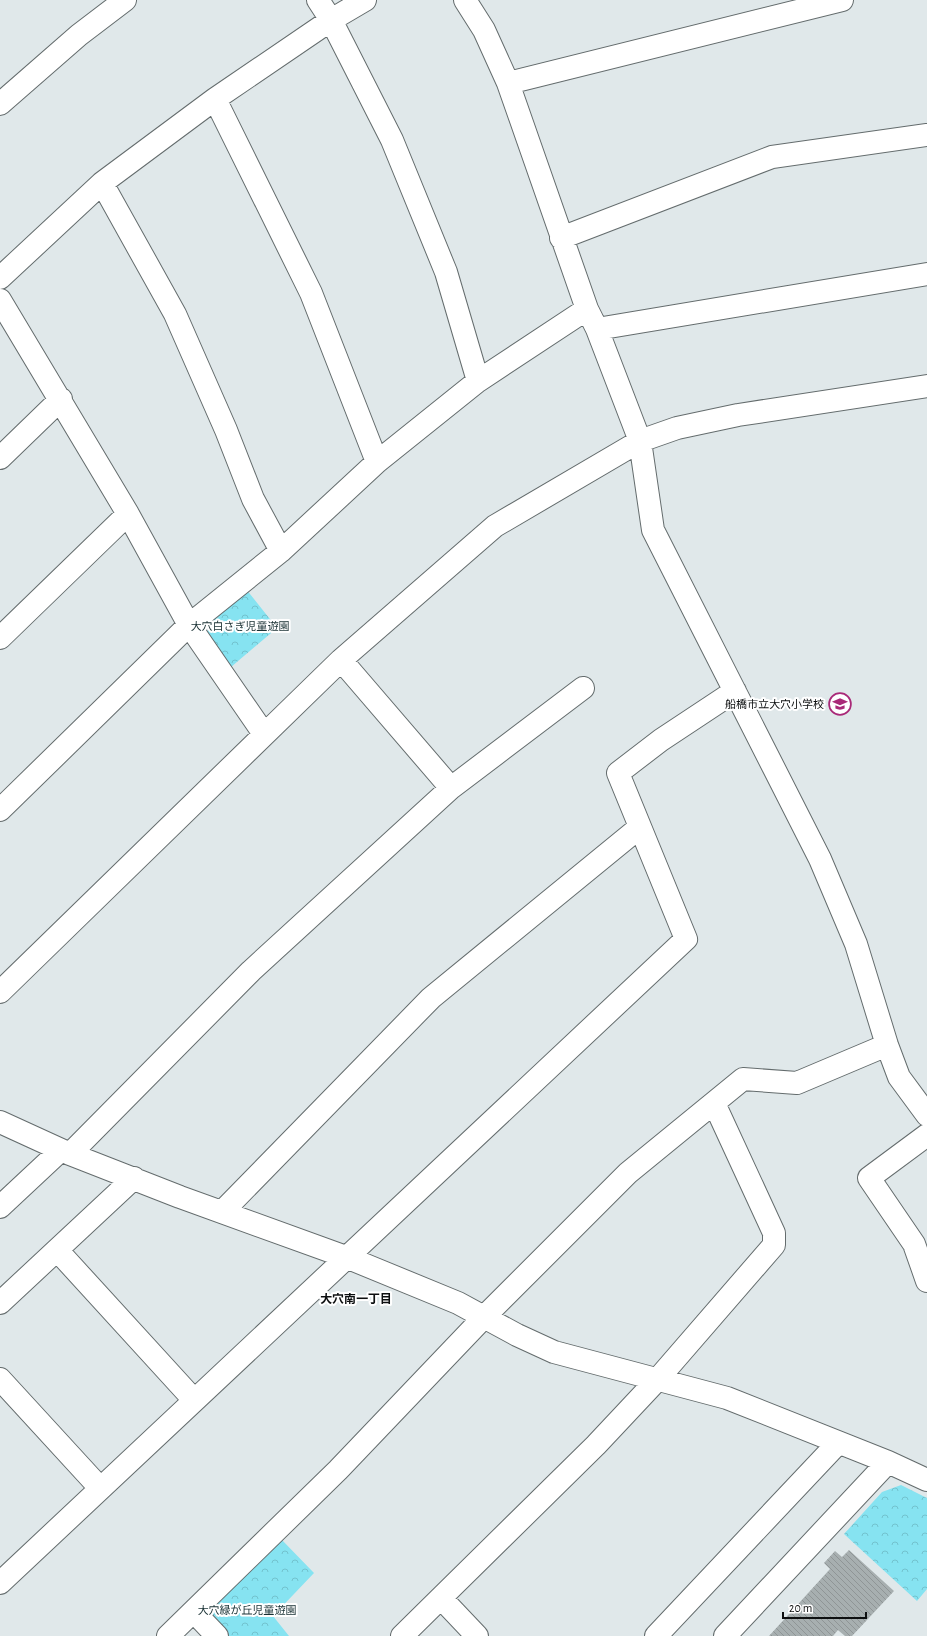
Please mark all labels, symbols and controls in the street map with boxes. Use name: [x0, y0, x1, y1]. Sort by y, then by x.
park label: 大穴白さぎ児童遊園: [191, 620, 290, 632]
school or university icon: 船橋市立大穴小学校: [827, 691, 853, 717]
place label: 船橋市立大穴小学校: [725, 698, 824, 710]
district label: 大穴南一丁目: [320, 1293, 392, 1305]
scale bar: [783, 1594, 866, 1620]
text: 20 m: [789, 1602, 812, 1614]
park label: 大穴緑が丘児童遊園: [198, 1604, 297, 1616]

